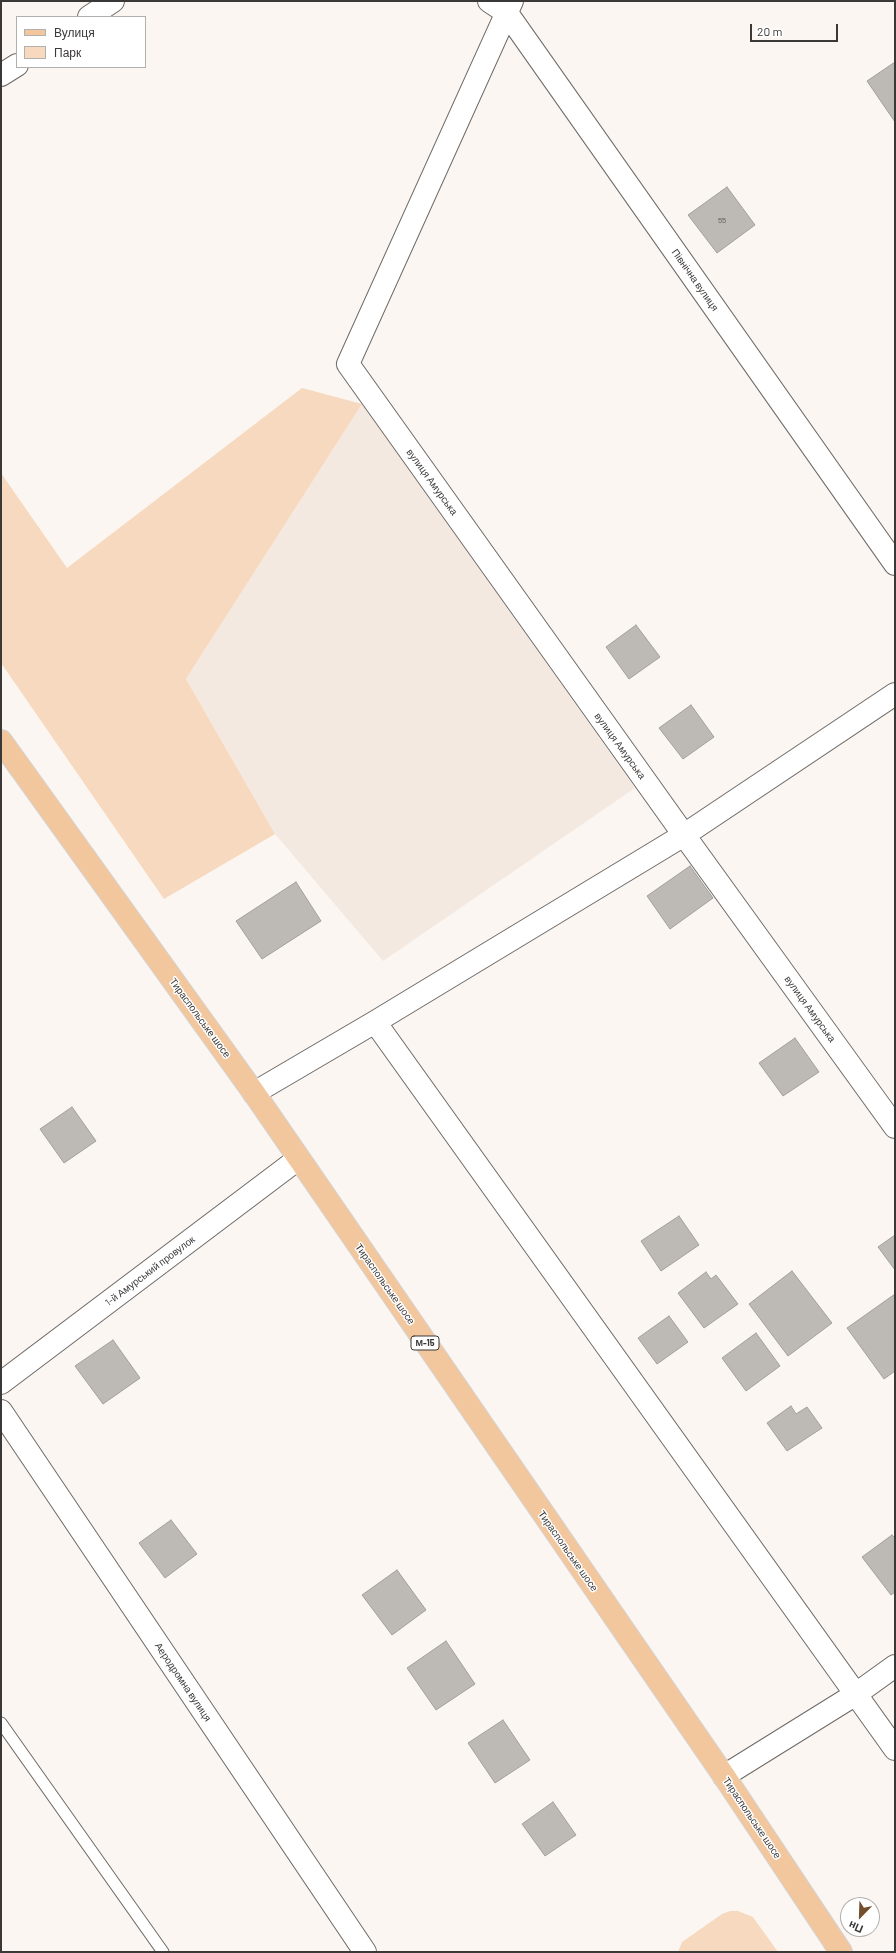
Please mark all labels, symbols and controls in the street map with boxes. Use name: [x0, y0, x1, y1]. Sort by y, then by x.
legend: [16, 16, 146, 68]
scale bar: [752, 16, 840, 42]
text: 20 m: [757, 24, 783, 38]
text: Вулиця: [54, 25, 95, 39]
text: Парк: [54, 45, 81, 59]
house number: 55: [718, 215, 726, 225]
street label: Північна вулиця: [669, 247, 721, 313]
street label: вулиця Амурська: [404, 447, 460, 517]
street label: вулиця Амурська: [592, 711, 648, 781]
street label: вулиця Амурська: [782, 974, 838, 1044]
street label: Тираспольське шосе: [167, 976, 233, 1060]
street label: 1-й Амурський провулок: [103, 1233, 197, 1309]
street label: Тираспольське шосе: [353, 1241, 417, 1327]
road number: М-15: [411, 1336, 439, 1350]
street label: Тираспольське шосе: [536, 1508, 600, 1594]
street label: Аеродромна вулиця: [152, 1640, 214, 1724]
street label: Тираспольське шосе: [720, 1775, 784, 1861]
north arrow: [840, 1897, 880, 1937]
text: Пн: [846, 1919, 865, 1936]

